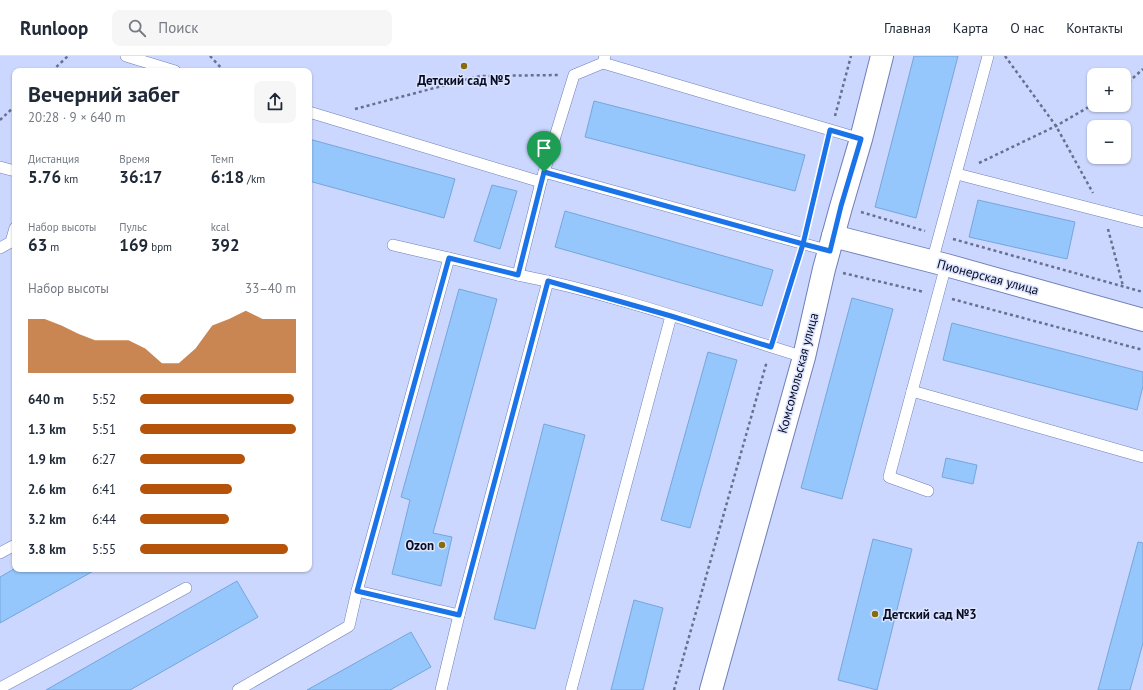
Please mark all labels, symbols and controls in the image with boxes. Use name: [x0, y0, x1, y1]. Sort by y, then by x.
search box: [112, 10, 392, 46]
text: Runloop: [20, 16, 88, 40]
icon: search: [126, 17, 148, 39]
text: Поиск: [158, 18, 198, 37]
text: Главная: [884, 19, 931, 37]
text: Карта: [953, 19, 988, 37]
text: О нас: [1010, 19, 1044, 37]
text: Контакты: [1066, 19, 1123, 37]
marker: Детский сад №5: [459, 61, 469, 71]
map controls: [1087, 68, 1131, 164]
button: +: [1087, 68, 1131, 112]
place label: Детский сад №5: [417, 72, 511, 89]
text: Вечерний забег: [28, 80, 179, 108]
button: share: [254, 81, 296, 123]
text: 20:28 · 9 × 640 m: [28, 109, 125, 126]
button: −: [1087, 120, 1131, 164]
pin: [527, 131, 561, 172]
icon: arrive: [533, 137, 555, 159]
text: Дистанция: [28, 152, 79, 166]
text: Время: [119, 152, 150, 166]
text: Темп: [211, 152, 234, 166]
text: 5.76: [28, 166, 61, 188]
text: 36:17: [119, 166, 162, 188]
text: 6:18: [211, 166, 244, 188]
text: km: [61, 172, 78, 186]
text: /km: [244, 172, 265, 186]
text: Набор высоты: [28, 220, 96, 234]
text: Пульс: [119, 220, 147, 234]
text: kcal: [211, 220, 229, 234]
text: 63: [28, 234, 47, 256]
text: 169: [119, 234, 148, 256]
text: 392: [211, 234, 240, 256]
text: m: [47, 240, 59, 254]
text: bpm: [148, 240, 172, 254]
street label: Пионерская улица: [935, 255, 1041, 299]
text: Набор высоты: [28, 280, 109, 297]
text: 33–40 m: [245, 280, 296, 297]
street label: Комсомольская улица: [774, 311, 822, 435]
text: 640 m: [28, 391, 64, 408]
text: 5:52: [92, 391, 116, 408]
text: 1.3 km: [28, 421, 66, 438]
text: 5:51: [92, 421, 116, 438]
text: 1.9 km: [28, 451, 66, 468]
text: 6:27: [92, 451, 116, 468]
text: 2.6 km: [28, 481, 66, 498]
text: 6:41: [92, 481, 116, 498]
text: 3.2 km: [28, 511, 66, 528]
text: 6:44: [92, 511, 116, 528]
place label: Ozon: [406, 537, 434, 554]
marker: Ozon: [437, 540, 447, 550]
text: 3.8 km: [28, 541, 66, 558]
text: 5:55: [92, 541, 116, 558]
place label: Детский сад №3: [883, 606, 977, 623]
marker: Детский сад №3: [870, 609, 880, 619]

